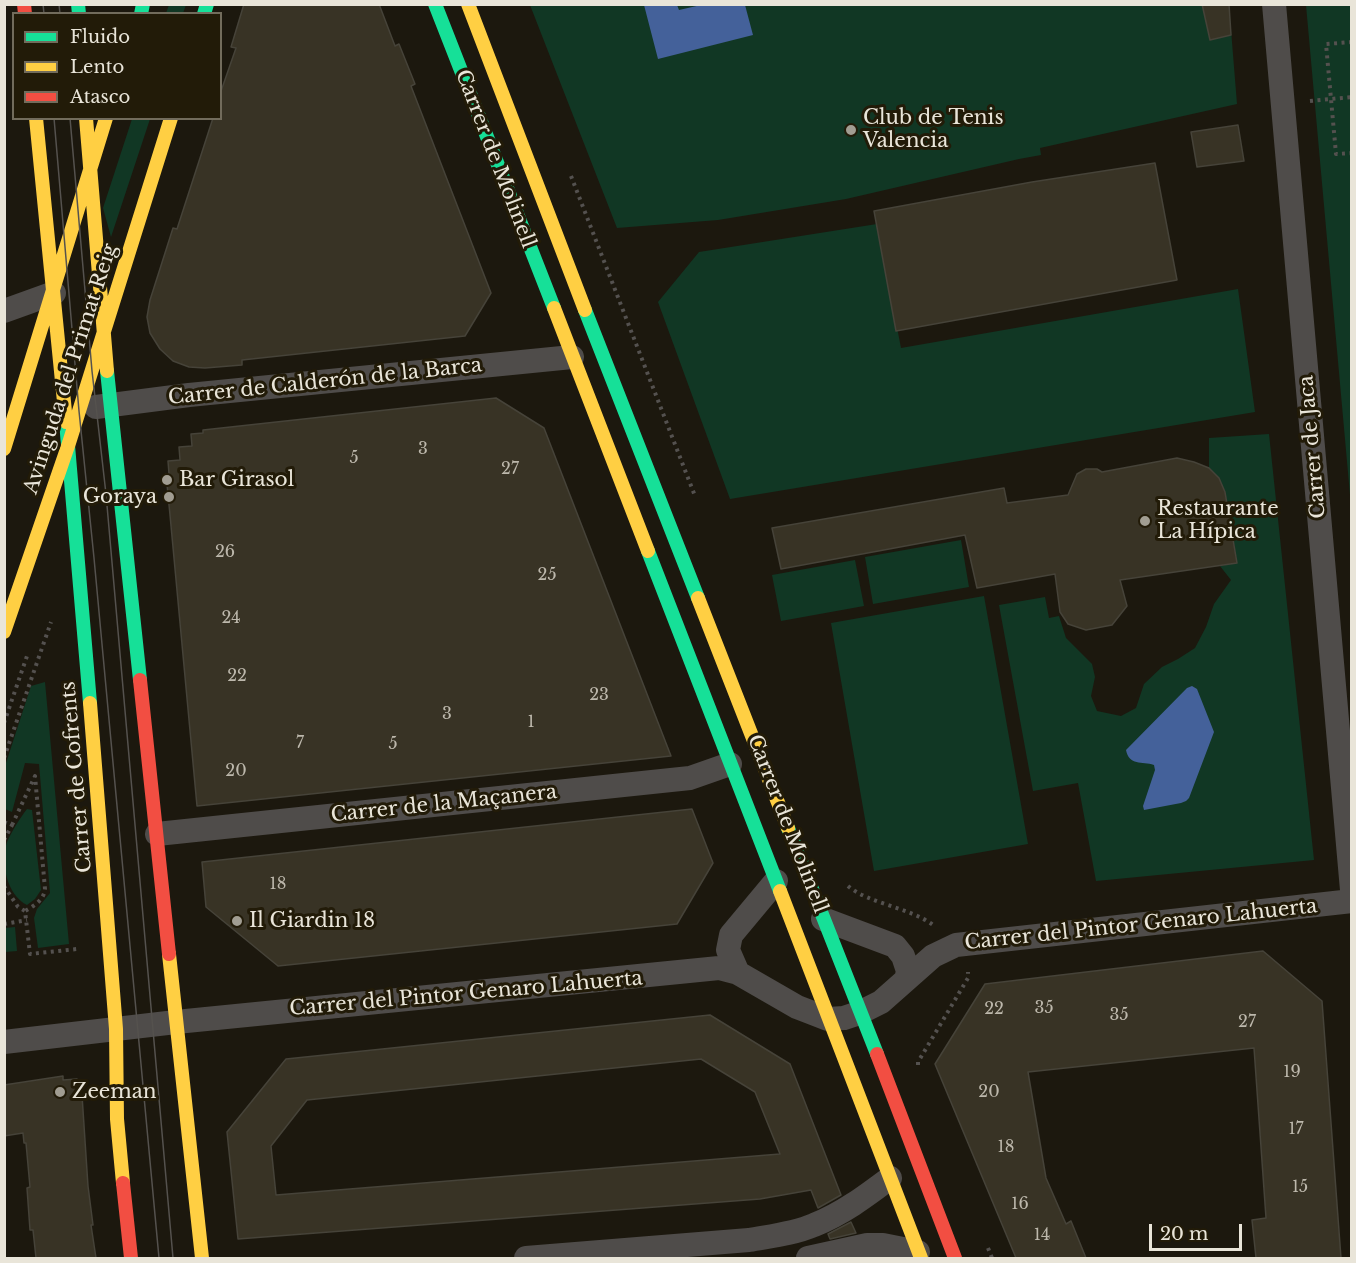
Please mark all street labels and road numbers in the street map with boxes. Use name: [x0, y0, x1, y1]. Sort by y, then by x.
street label: Carrer de Molinell: [450, 66, 540, 252]
street label: Avinguda del Primat Reig: [19, 241, 123, 497]
street label: Carrer de Calderón de la Barca: [167, 354, 483, 410]
street label: Carrer de Jaca: [1295, 374, 1331, 520]
street label: Carrer de Cofrents: [57, 680, 97, 874]
street label: Carrer de Molinell: [742, 731, 832, 917]
street label: Carrer de la Maçanera: [330, 780, 558, 828]
street label: Carrer del Pintor Genaro Lahuerta: [963, 895, 1319, 955]
street label: Carrer del Pintor Genaro Lahuerta: [288, 967, 644, 1021]

